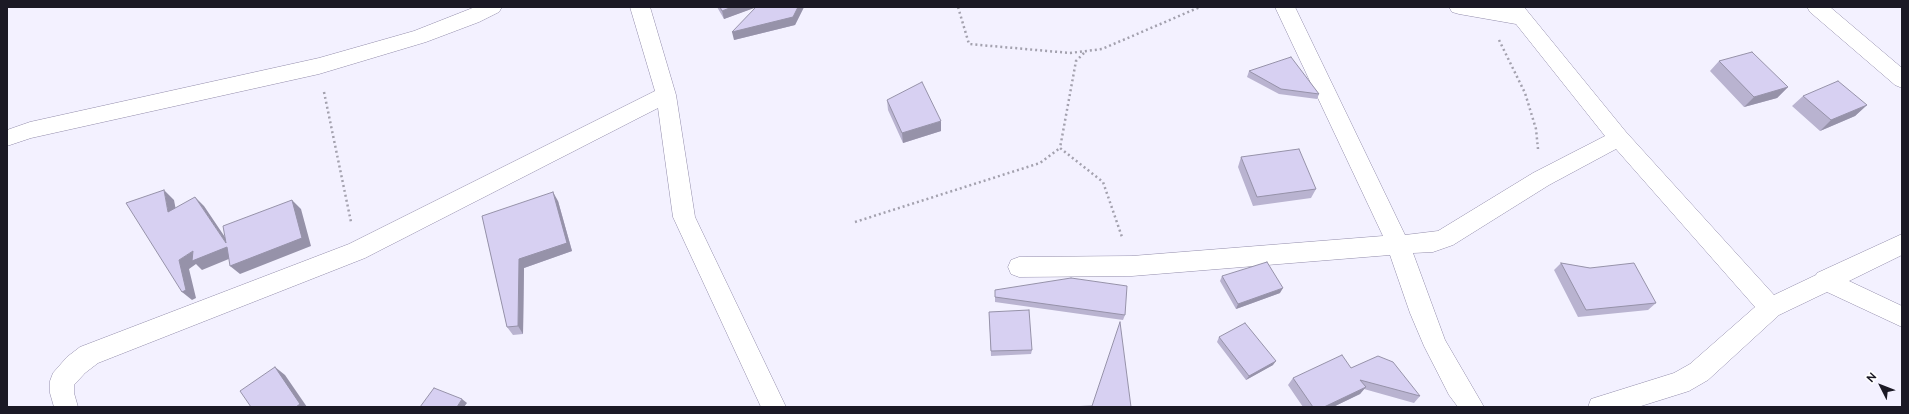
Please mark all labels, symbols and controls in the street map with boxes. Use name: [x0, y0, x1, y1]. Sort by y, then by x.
north arrow: [1861, 366, 1901, 406]
text: N: [1864, 370, 1879, 385]

